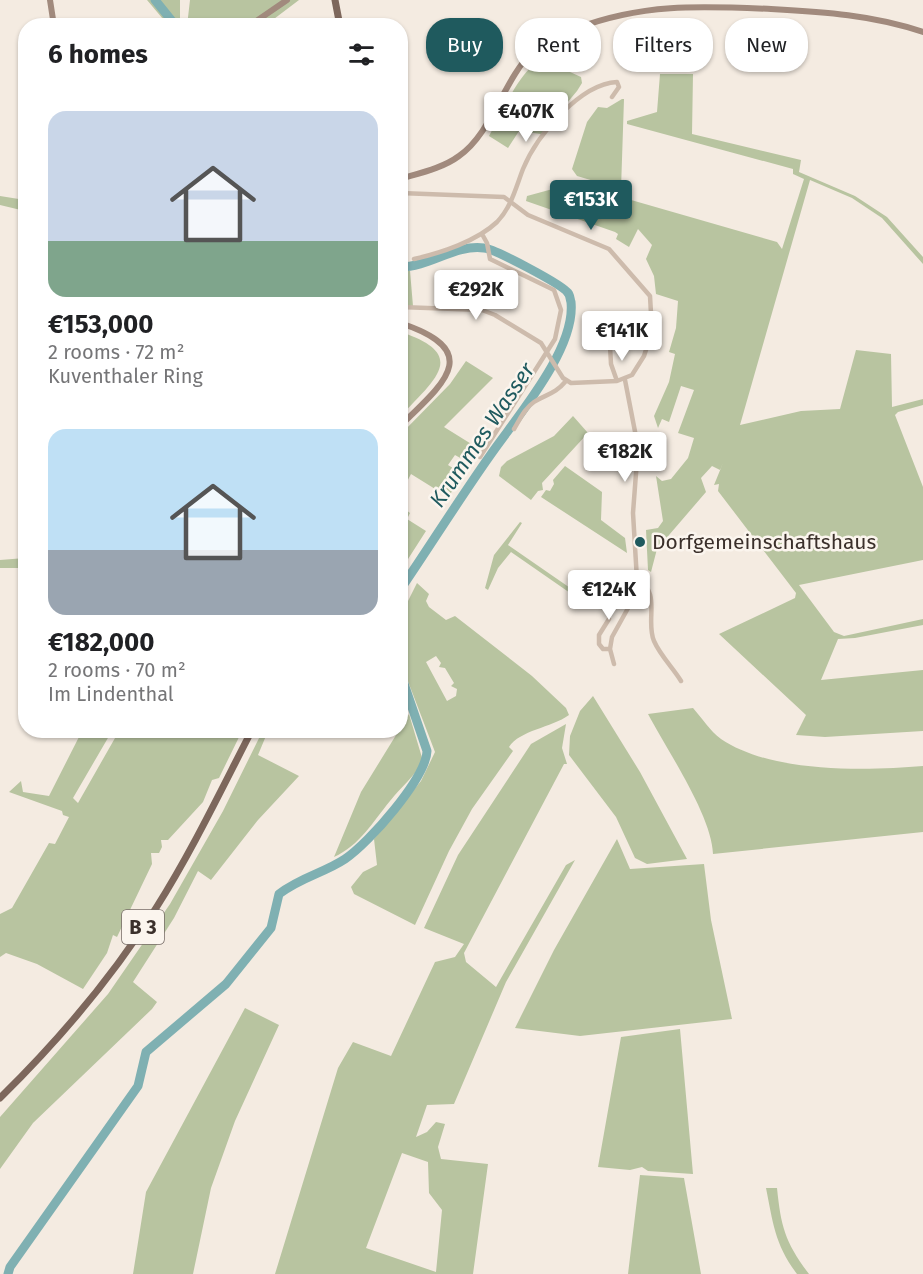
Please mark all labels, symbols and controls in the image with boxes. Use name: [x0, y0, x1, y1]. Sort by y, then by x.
chip: Buy: [426, 18, 503, 72]
chip: Rent: [515, 18, 601, 72]
chip: Filters: [613, 18, 713, 72]
chip: New: [725, 18, 808, 72]
icon: filters: [345, 38, 378, 71]
text: 6 homes: [48, 39, 148, 70]
pin: €407K: [484, 92, 568, 143]
text: €407K: [498, 99, 554, 123]
icon: home: [159, 150, 267, 258]
pin: €153K: [549, 180, 633, 231]
text: €153K: [564, 187, 618, 211]
pin: €292K: [434, 270, 518, 321]
text: €292K: [448, 277, 504, 301]
text: €153,000: [48, 309, 153, 340]
pin: €141K: [580, 311, 664, 362]
text: €141K: [596, 318, 648, 342]
text: 2 rooms · 72 m²: [48, 340, 184, 364]
water label: Krummes Wasser: [424, 357, 541, 512]
text: Kuventhaler Ring: [48, 364, 203, 388]
pin: €182K: [583, 432, 667, 483]
text: €182K: [598, 439, 652, 463]
icon: home: [159, 468, 267, 576]
place label: Dorfgemeinschaftshaus: [652, 529, 877, 555]
marker: Dorfgemeinschaftshaus: [633, 535, 647, 549]
pin: €124K: [567, 570, 651, 621]
text: €124K: [582, 577, 636, 601]
text: €182,000: [48, 627, 154, 658]
text: 2 rooms · 70 m²: [48, 658, 186, 682]
text: Im Lindenthal: [48, 682, 174, 706]
road number: B 3: [122, 910, 164, 944]

